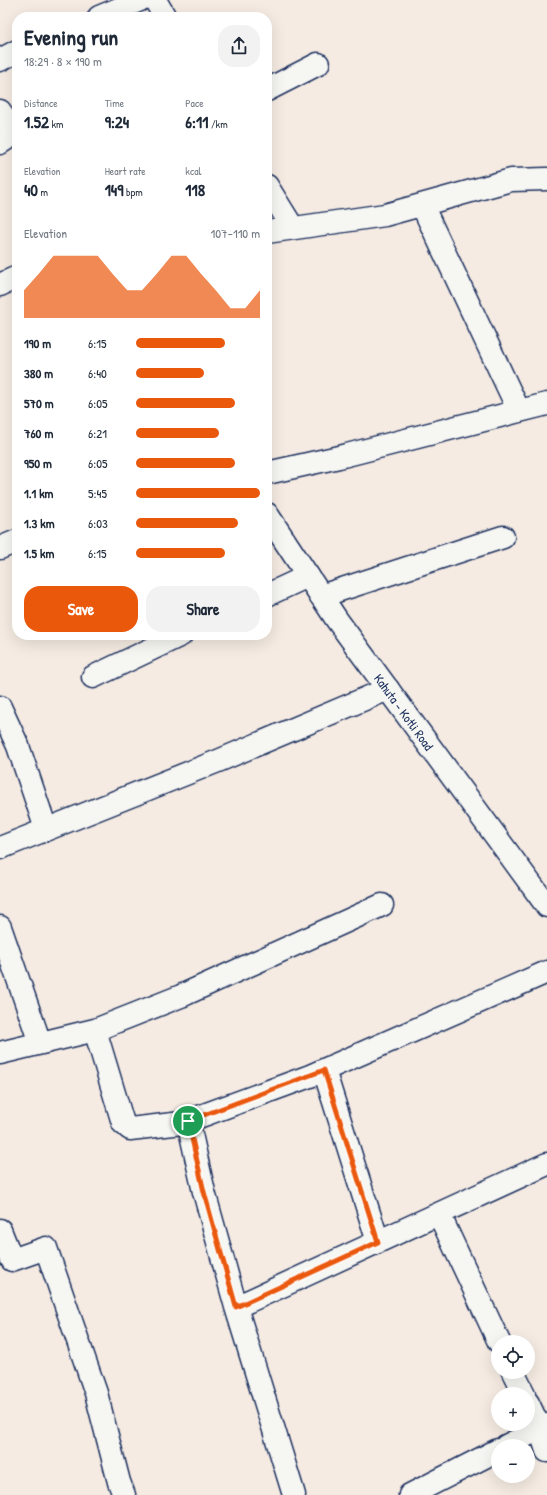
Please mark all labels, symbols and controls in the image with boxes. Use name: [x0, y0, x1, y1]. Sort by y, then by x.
text: Evening run: [24, 22, 118, 52]
button: share: [218, 25, 260, 67]
text: 18:29 · 8 × 190 m: [24, 52, 102, 70]
text: Distance: [24, 96, 58, 110]
text: Time: [105, 96, 124, 110]
text: Pace: [185, 96, 204, 110]
text: 1.52: [24, 110, 49, 133]
text: 9:24: [105, 110, 129, 133]
text: 6:11: [185, 110, 208, 133]
text: km: [49, 117, 64, 131]
text: /km: [208, 117, 228, 131]
text: Elevation: [24, 164, 61, 178]
text: Heart rate: [105, 164, 146, 178]
text: kcal: [185, 164, 201, 178]
text: 40: [24, 178, 38, 201]
text: 149: [105, 178, 123, 201]
text: 118: [185, 178, 205, 201]
text: m: [38, 185, 48, 199]
text: bpm: [123, 185, 143, 199]
text: Elevation: [24, 224, 67, 242]
text: 107–110 m: [210, 224, 260, 242]
text: 190 m: [24, 334, 51, 352]
text: 6:15: [88, 334, 106, 352]
text: 380 m: [24, 364, 53, 382]
text: 6:40: [88, 364, 107, 382]
text: 570 m: [24, 394, 54, 412]
text: 6:05: [88, 394, 108, 412]
text: 760 m: [24, 424, 53, 442]
text: 6:21: [88, 424, 107, 442]
text: 950 m: [24, 454, 52, 472]
text: 6:05: [88, 454, 108, 472]
text: 1.1 km: [24, 484, 53, 502]
text: 5:45: [88, 484, 107, 502]
text: 1.3 km: [24, 514, 55, 532]
text: 6:03: [88, 514, 108, 532]
text: 1.5 km: [24, 544, 54, 562]
text: 6:15: [88, 544, 106, 562]
button: Save: [24, 586, 138, 632]
button: Share: [146, 586, 260, 632]
street label: Kahuta - Kotli Road: [370, 670, 438, 754]
pin: [171, 1104, 205, 1138]
icon: arrive: [177, 1110, 199, 1132]
map controls: [491, 1335, 535, 1483]
button: locate: [491, 1335, 535, 1379]
button: +: [491, 1387, 535, 1431]
button: −: [491, 1439, 535, 1483]

